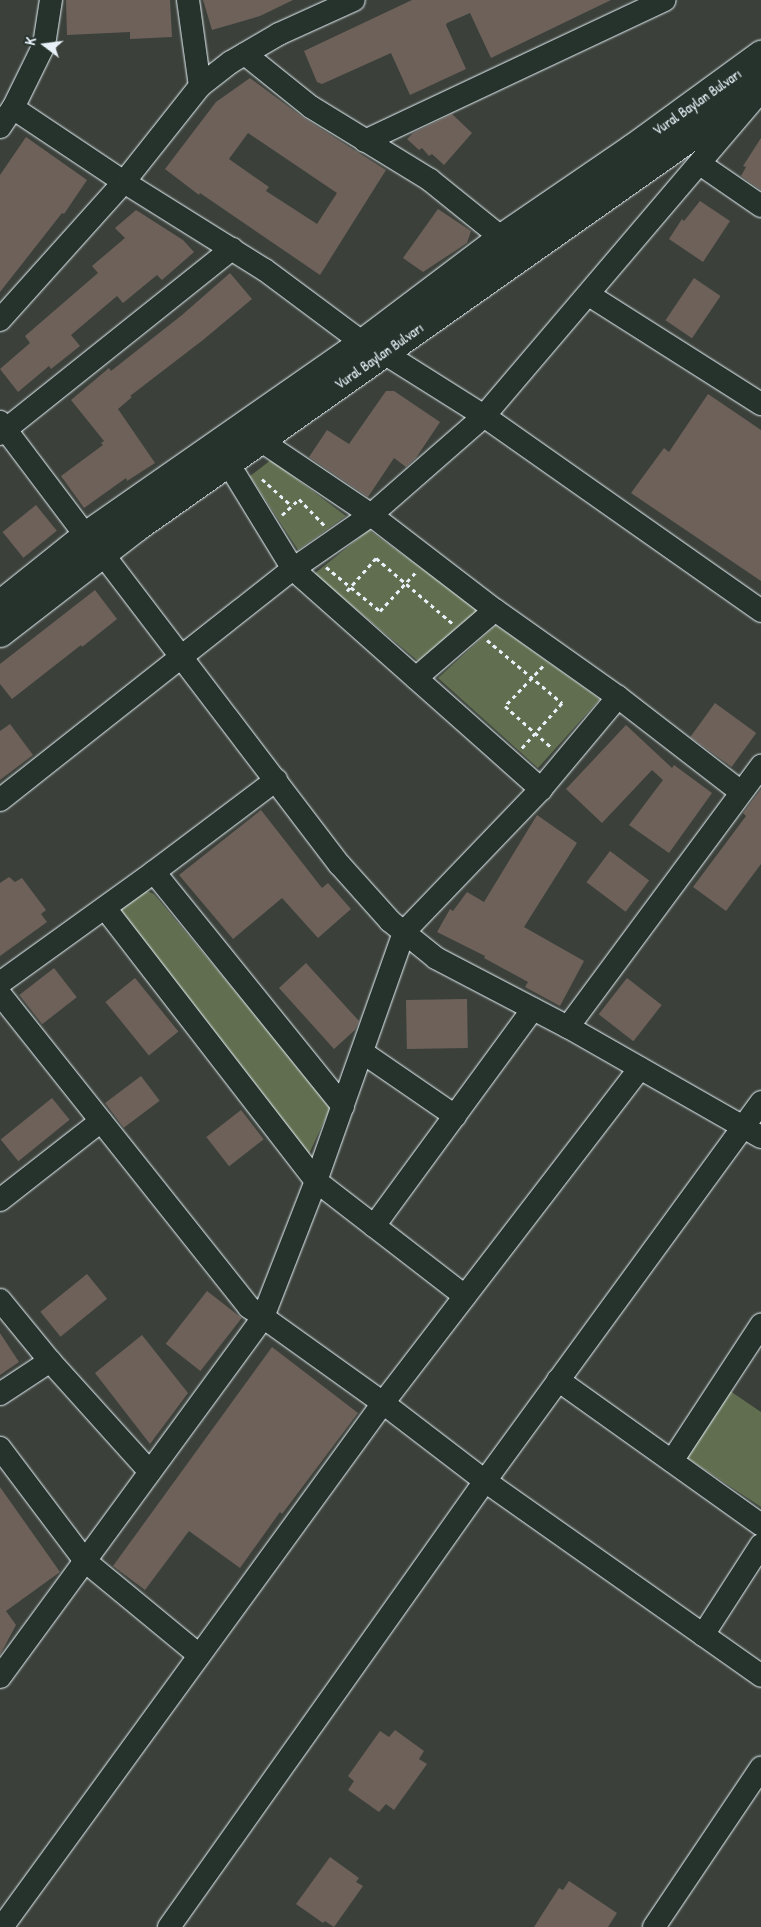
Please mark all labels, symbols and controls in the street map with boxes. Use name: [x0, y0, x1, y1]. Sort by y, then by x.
north arrow: [20, 20, 70, 70]
text: K: [20, 35, 40, 47]
street label: Vural Baylan Bulvarı: [649, 65, 745, 139]
street label: Vural Baylan Bulvarı: [331, 319, 427, 393]

